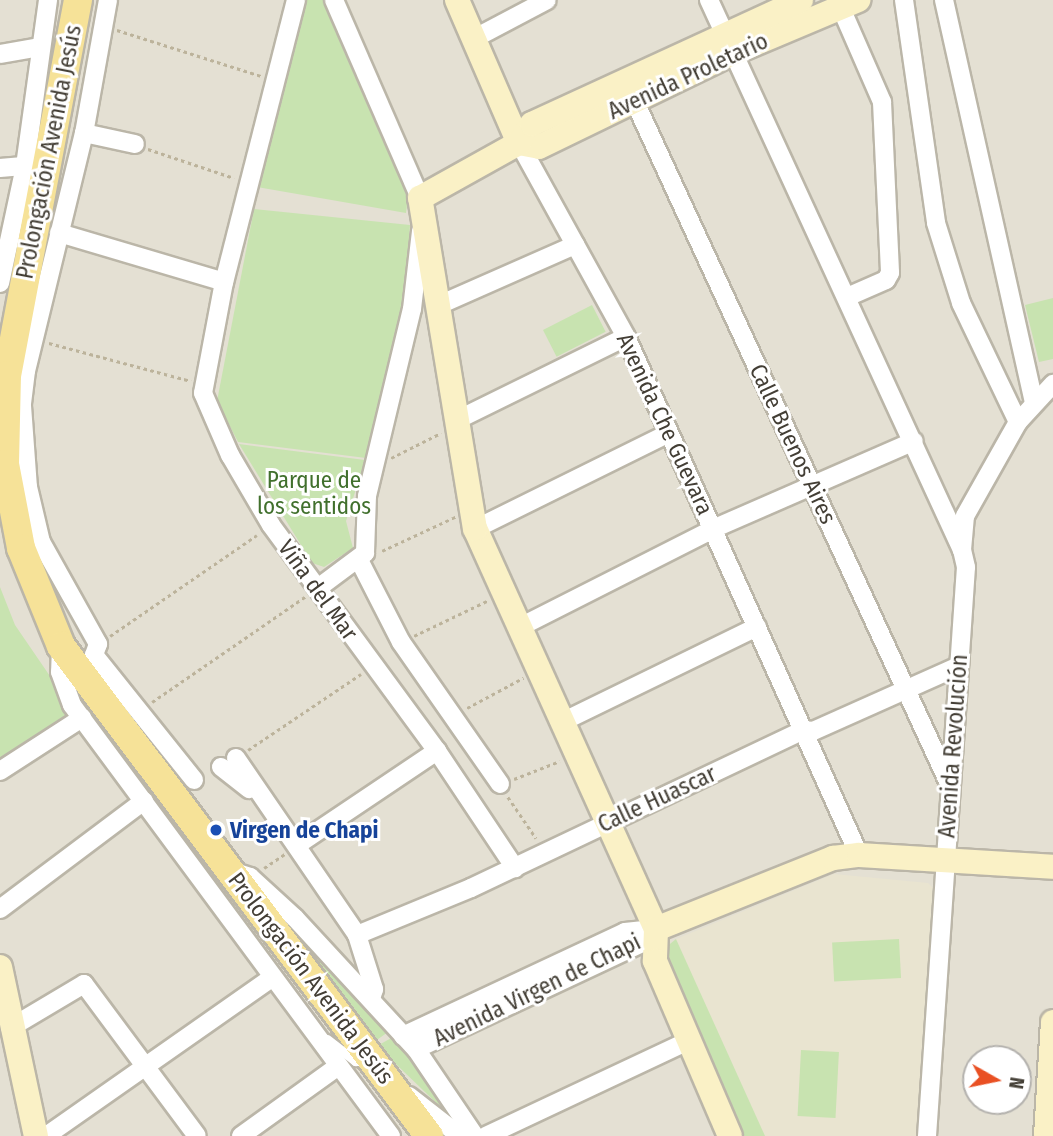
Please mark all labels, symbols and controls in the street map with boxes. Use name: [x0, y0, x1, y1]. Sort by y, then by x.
street label: Prolongación Avenida Jesús: [11, 23, 87, 281]
street label: Avenida Proletario: [604, 27, 772, 125]
street label: Avenida Che Guevara: [611, 329, 719, 519]
street label: Calle Buenos Aires: [744, 360, 842, 528]
park label: Parque de los sentidos: [257, 466, 371, 520]
street label: Viña del Mar: [272, 535, 364, 645]
street label: Avenida Revolución: [933, 653, 973, 839]
street label: Calle Huascar: [594, 760, 720, 838]
place label: Virgen de Chapi: [230, 816, 378, 844]
marker: Virgen de Chapi: [208, 822, 224, 838]
street label: Prolongación Avenida Jesús: [222, 867, 400, 1089]
street label: Avenida Virgen de Chapi: [429, 928, 645, 1052]
north arrow: [962, 1045, 1032, 1115]
text: N: [1004, 1076, 1029, 1090]

